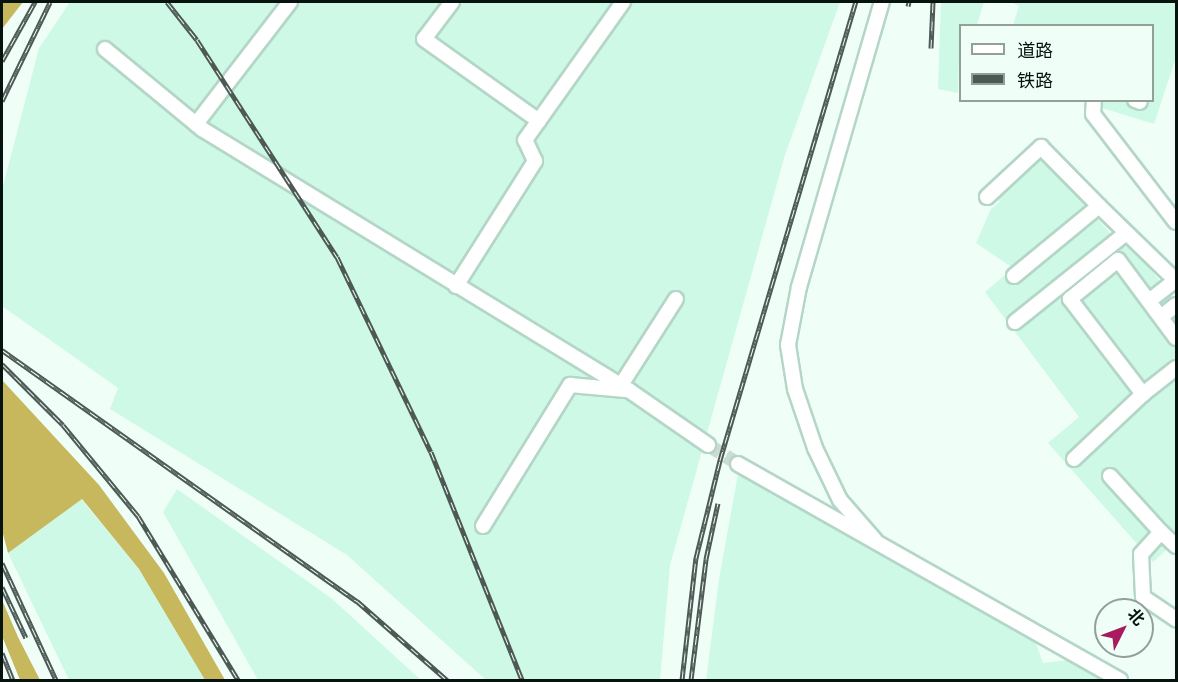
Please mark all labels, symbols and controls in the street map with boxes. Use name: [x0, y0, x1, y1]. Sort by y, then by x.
legend: [959, 24, 1154, 102]
text: 道路: [1017, 40, 1053, 62]
text: 铁路: [1017, 70, 1053, 92]
north arrow: [1094, 598, 1154, 658]
text: 北: [1124, 605, 1149, 629]

